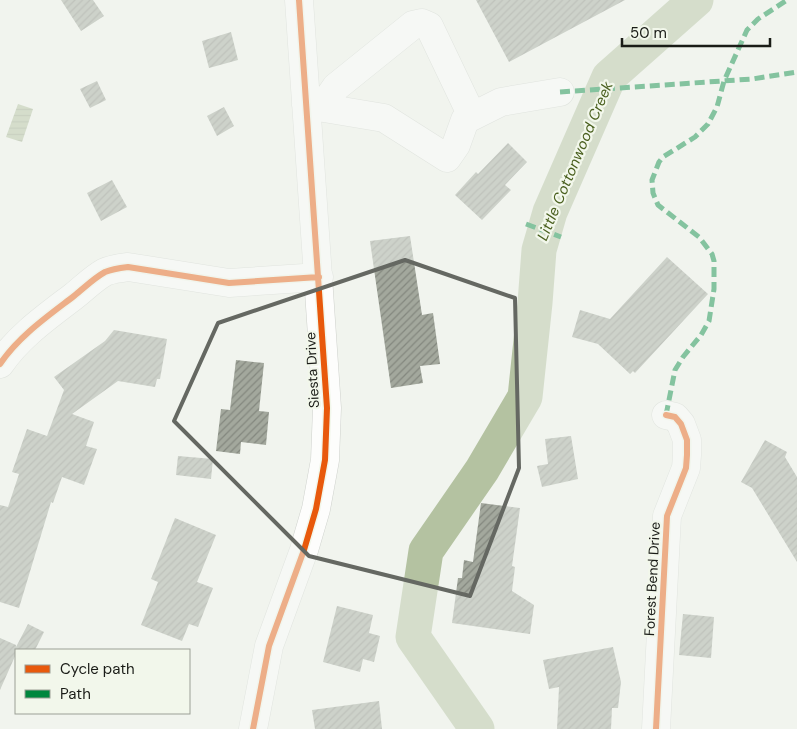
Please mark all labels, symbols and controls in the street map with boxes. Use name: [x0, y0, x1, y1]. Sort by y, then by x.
scale bar: [622, 15, 770, 47]
text: 50 m: [630, 23, 667, 43]
water label: Little Cottonwood Creek: [532, 78, 618, 244]
street label: Siesta Drive: [301, 331, 323, 408]
street label: Forest Bend Drive: [640, 521, 664, 637]
legend: [15, 649, 190, 714]
text: Cycle path: [60, 659, 135, 679]
text: Path: [60, 684, 91, 704]

